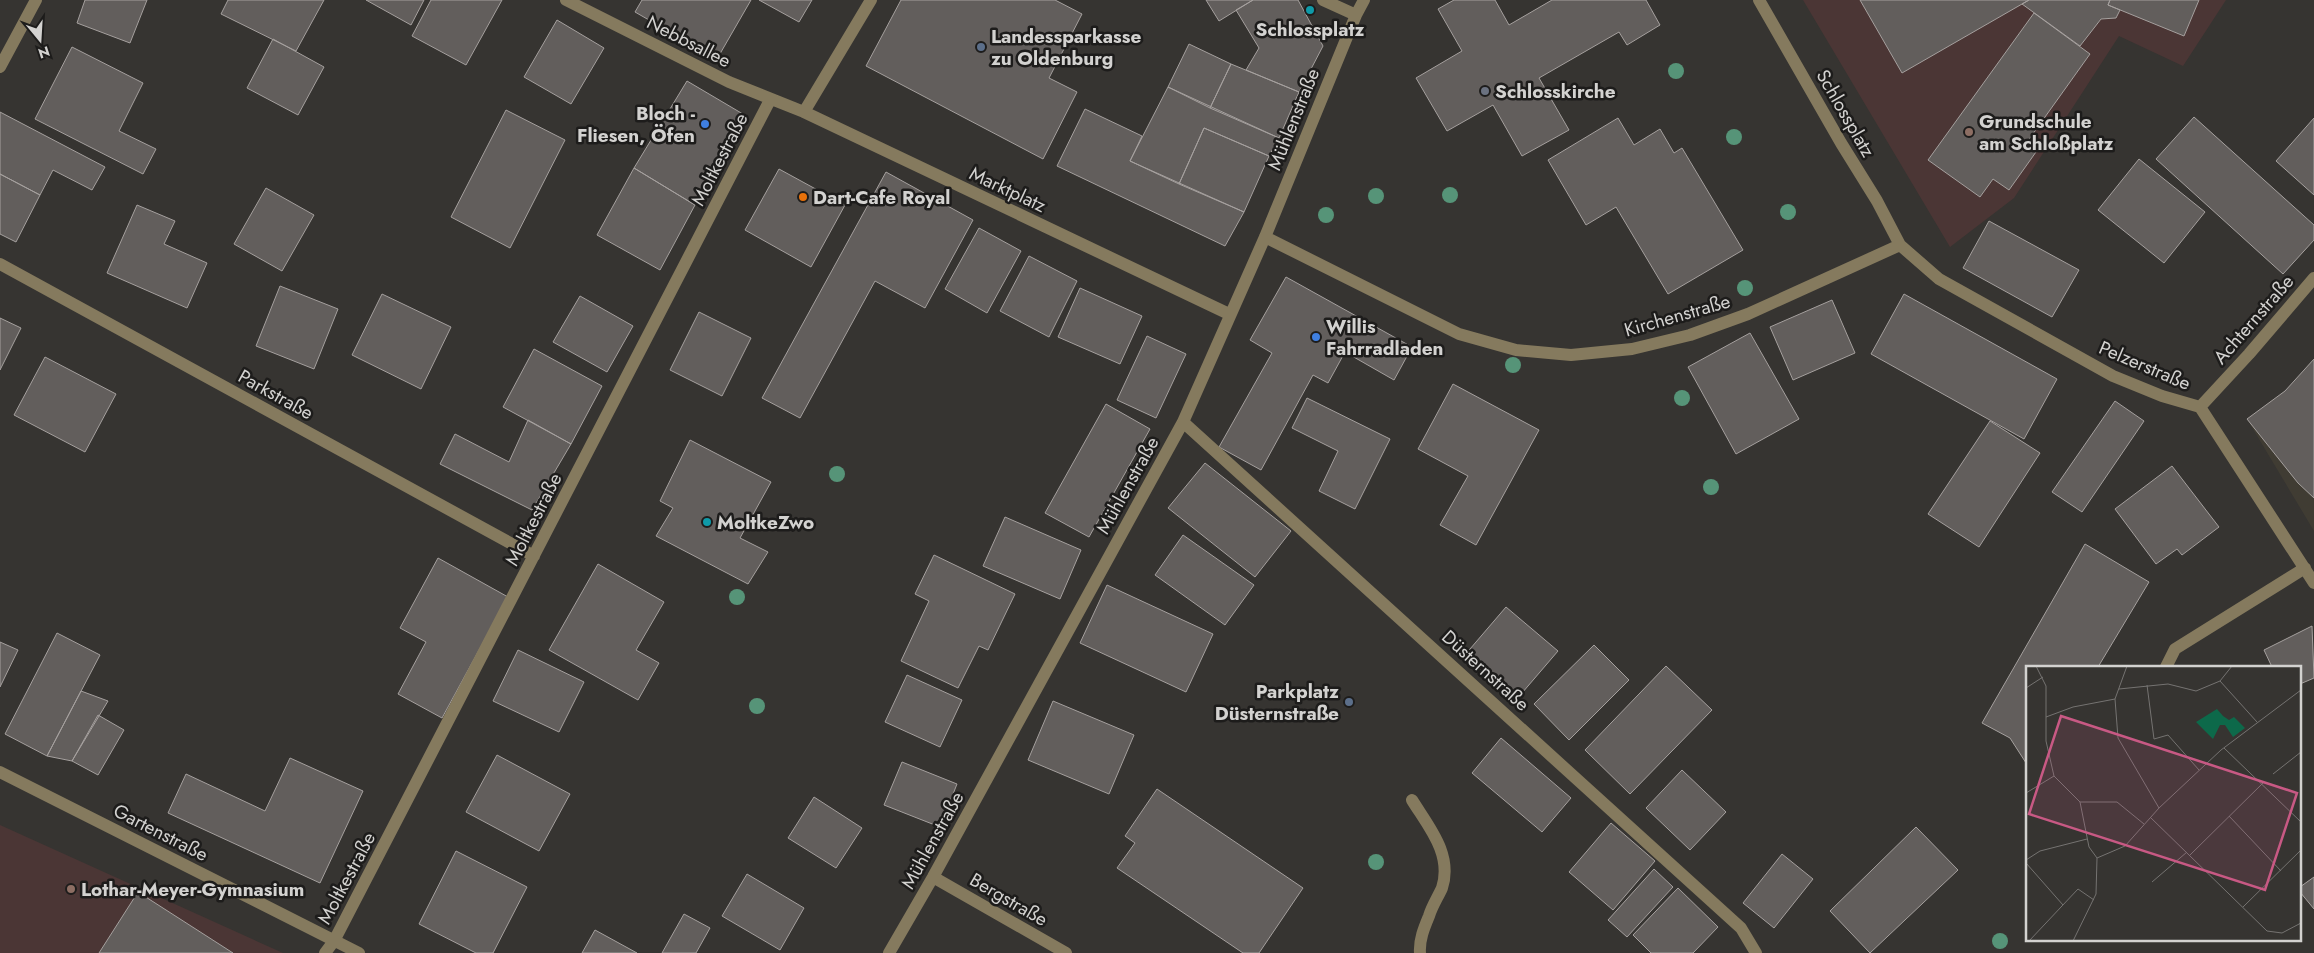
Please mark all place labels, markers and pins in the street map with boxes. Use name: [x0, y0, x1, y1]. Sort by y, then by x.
marker: Schlossplatz: [1304, 4, 1316, 16]
place label: Schlossplatz: [1256, 16, 1364, 43]
place label: Landessparkasse zu Oldenburg: [991, 23, 1141, 72]
marker: Landessparkasse zu Oldenburg: [975, 41, 987, 53]
place label: Schlosskirche: [1495, 78, 1616, 105]
marker: Schlosskirche: [1479, 85, 1491, 97]
place label: Bloch - Fliesen, Öfen: [577, 100, 696, 149]
place label: Grundschule am Schloßplatz: [1979, 108, 2114, 157]
marker: Bloch - Fliesen, Öfen: [699, 118, 711, 130]
marker: Grundschule am Schloßplatz: [1963, 126, 1975, 138]
place label: Dart-Cafe Royal: [813, 184, 950, 211]
marker: Dart-Cafe Royal: [797, 191, 809, 203]
place label: Willis Fahrradladen: [1326, 313, 1443, 362]
marker: Willis Fahrradladen: [1310, 331, 1322, 343]
place label: MoltkeZwo: [717, 509, 814, 536]
marker: MoltkeZwo: [701, 516, 713, 528]
place label: Parkplatz Düsternstraße: [1215, 678, 1339, 727]
marker: Parkplatz Düsternstraße: [1343, 696, 1355, 708]
place label: Lothar-Meyer-Gymnasium: [81, 876, 304, 903]
marker: Lothar-Meyer-Gymnasium: [65, 883, 77, 895]

